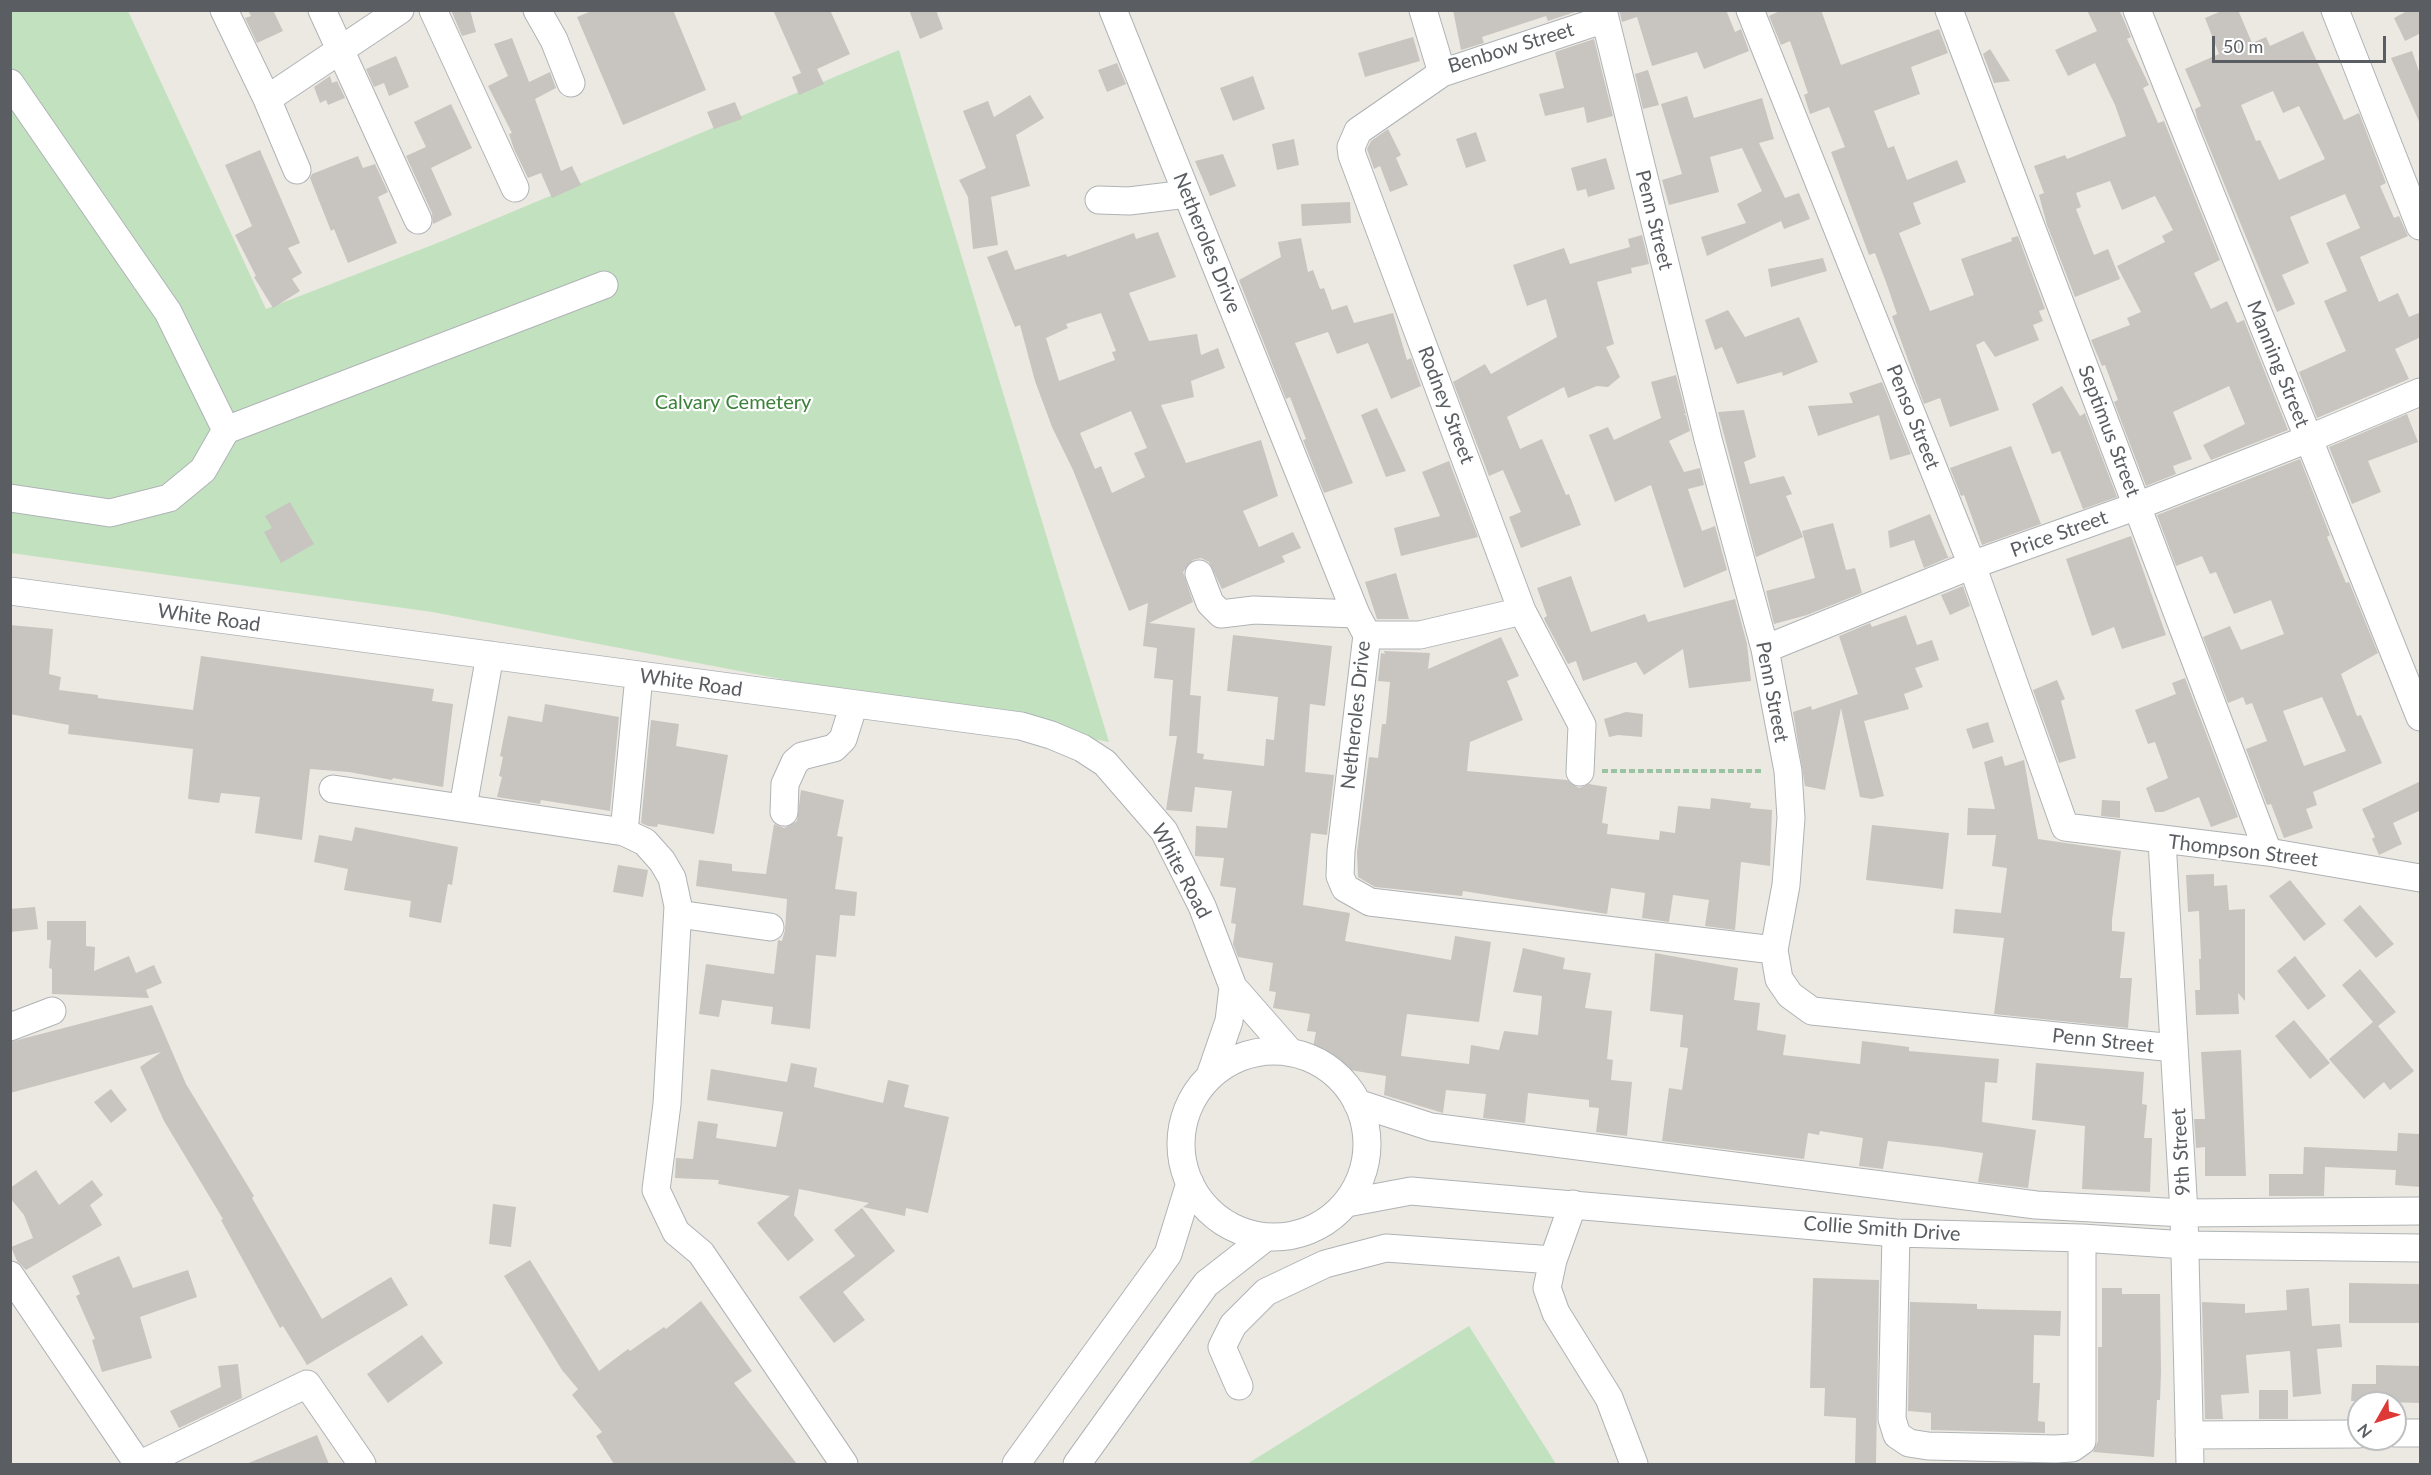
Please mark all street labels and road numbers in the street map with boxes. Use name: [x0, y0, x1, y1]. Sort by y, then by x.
street label: Benbow Street: [1445, 17, 1577, 79]
street label: Penn Street: [1630, 168, 1678, 272]
street label: Netheroles Drive: [1168, 169, 1246, 317]
street label: Manning Street: [2242, 297, 2314, 431]
street label: Rodney Street: [1413, 343, 1479, 467]
street label: Penso Street: [1881, 361, 1945, 473]
street label: Septimus Street: [2073, 362, 2145, 500]
street label: Price Street: [2007, 505, 2111, 563]
street label: White Road: [156, 599, 262, 637]
street label: Netheroles Drive: [1336, 640, 1376, 790]
street label: Penn Street: [1750, 640, 1794, 744]
street label: White Road: [638, 664, 744, 702]
street label: White Road: [1146, 820, 1216, 922]
street label: Thompson Street: [2167, 830, 2319, 872]
street label: Penn Street: [2051, 1024, 2155, 1058]
street label: 9th Street: [2167, 1108, 2195, 1196]
street label: Collie Smith Drive: [1803, 1212, 1961, 1246]

